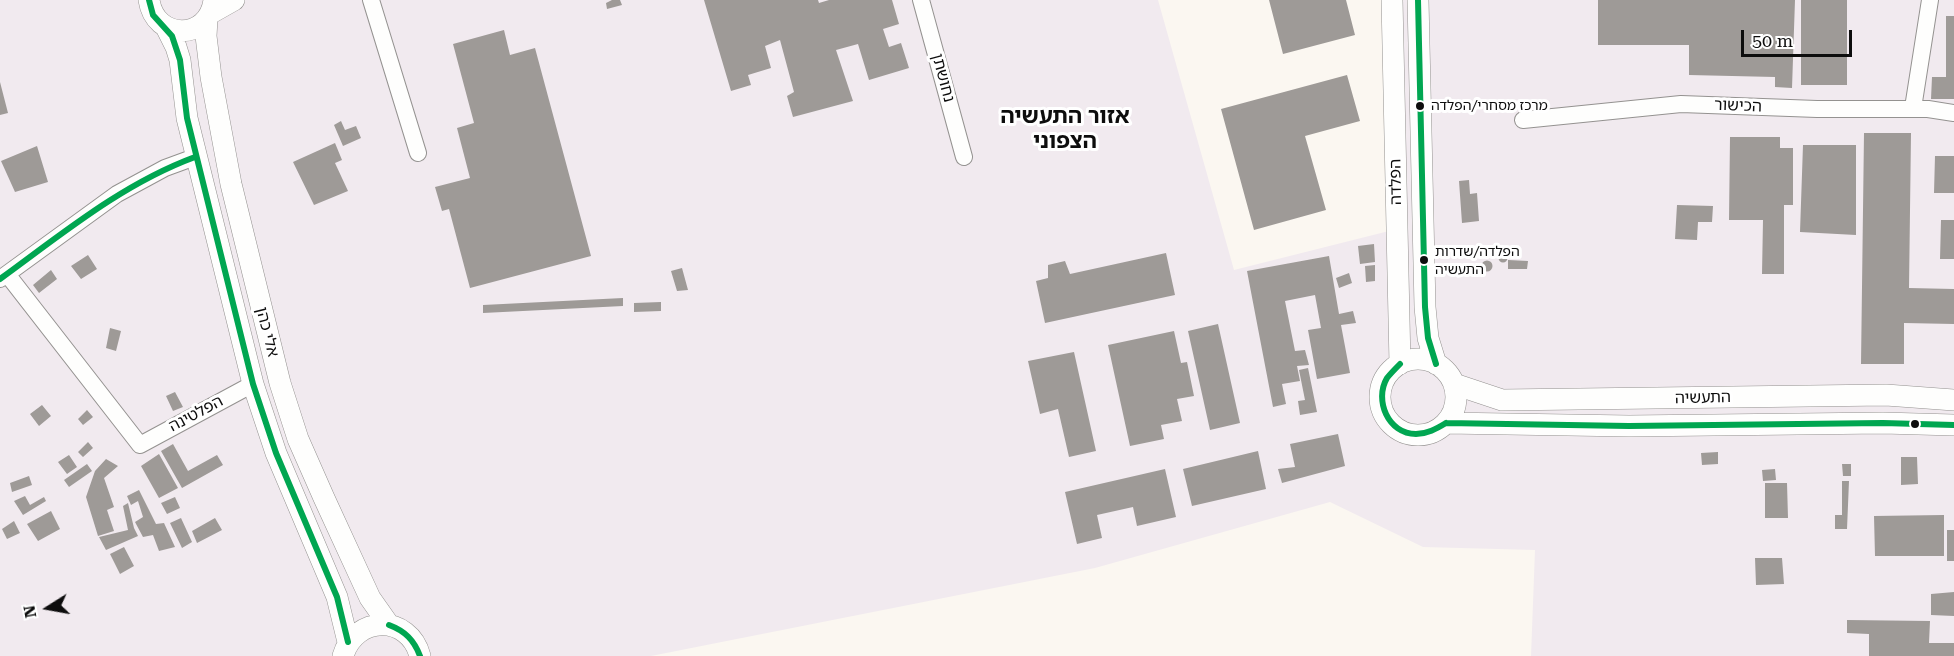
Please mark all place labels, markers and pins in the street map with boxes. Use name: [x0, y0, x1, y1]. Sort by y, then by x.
place label: מרכז מסחרי/הפלדה: [1431, 98, 1548, 114]
marker: מרכז מסחרי/הפלדה: [1414, 100, 1426, 112]
place label: הפלדה/שדרות התעשיה: [1435, 244, 1520, 276]
marker: הפלדה/שדרות התעשיה: [1418, 254, 1430, 266]
unlabelled marker: [1909, 418, 1921, 430]

